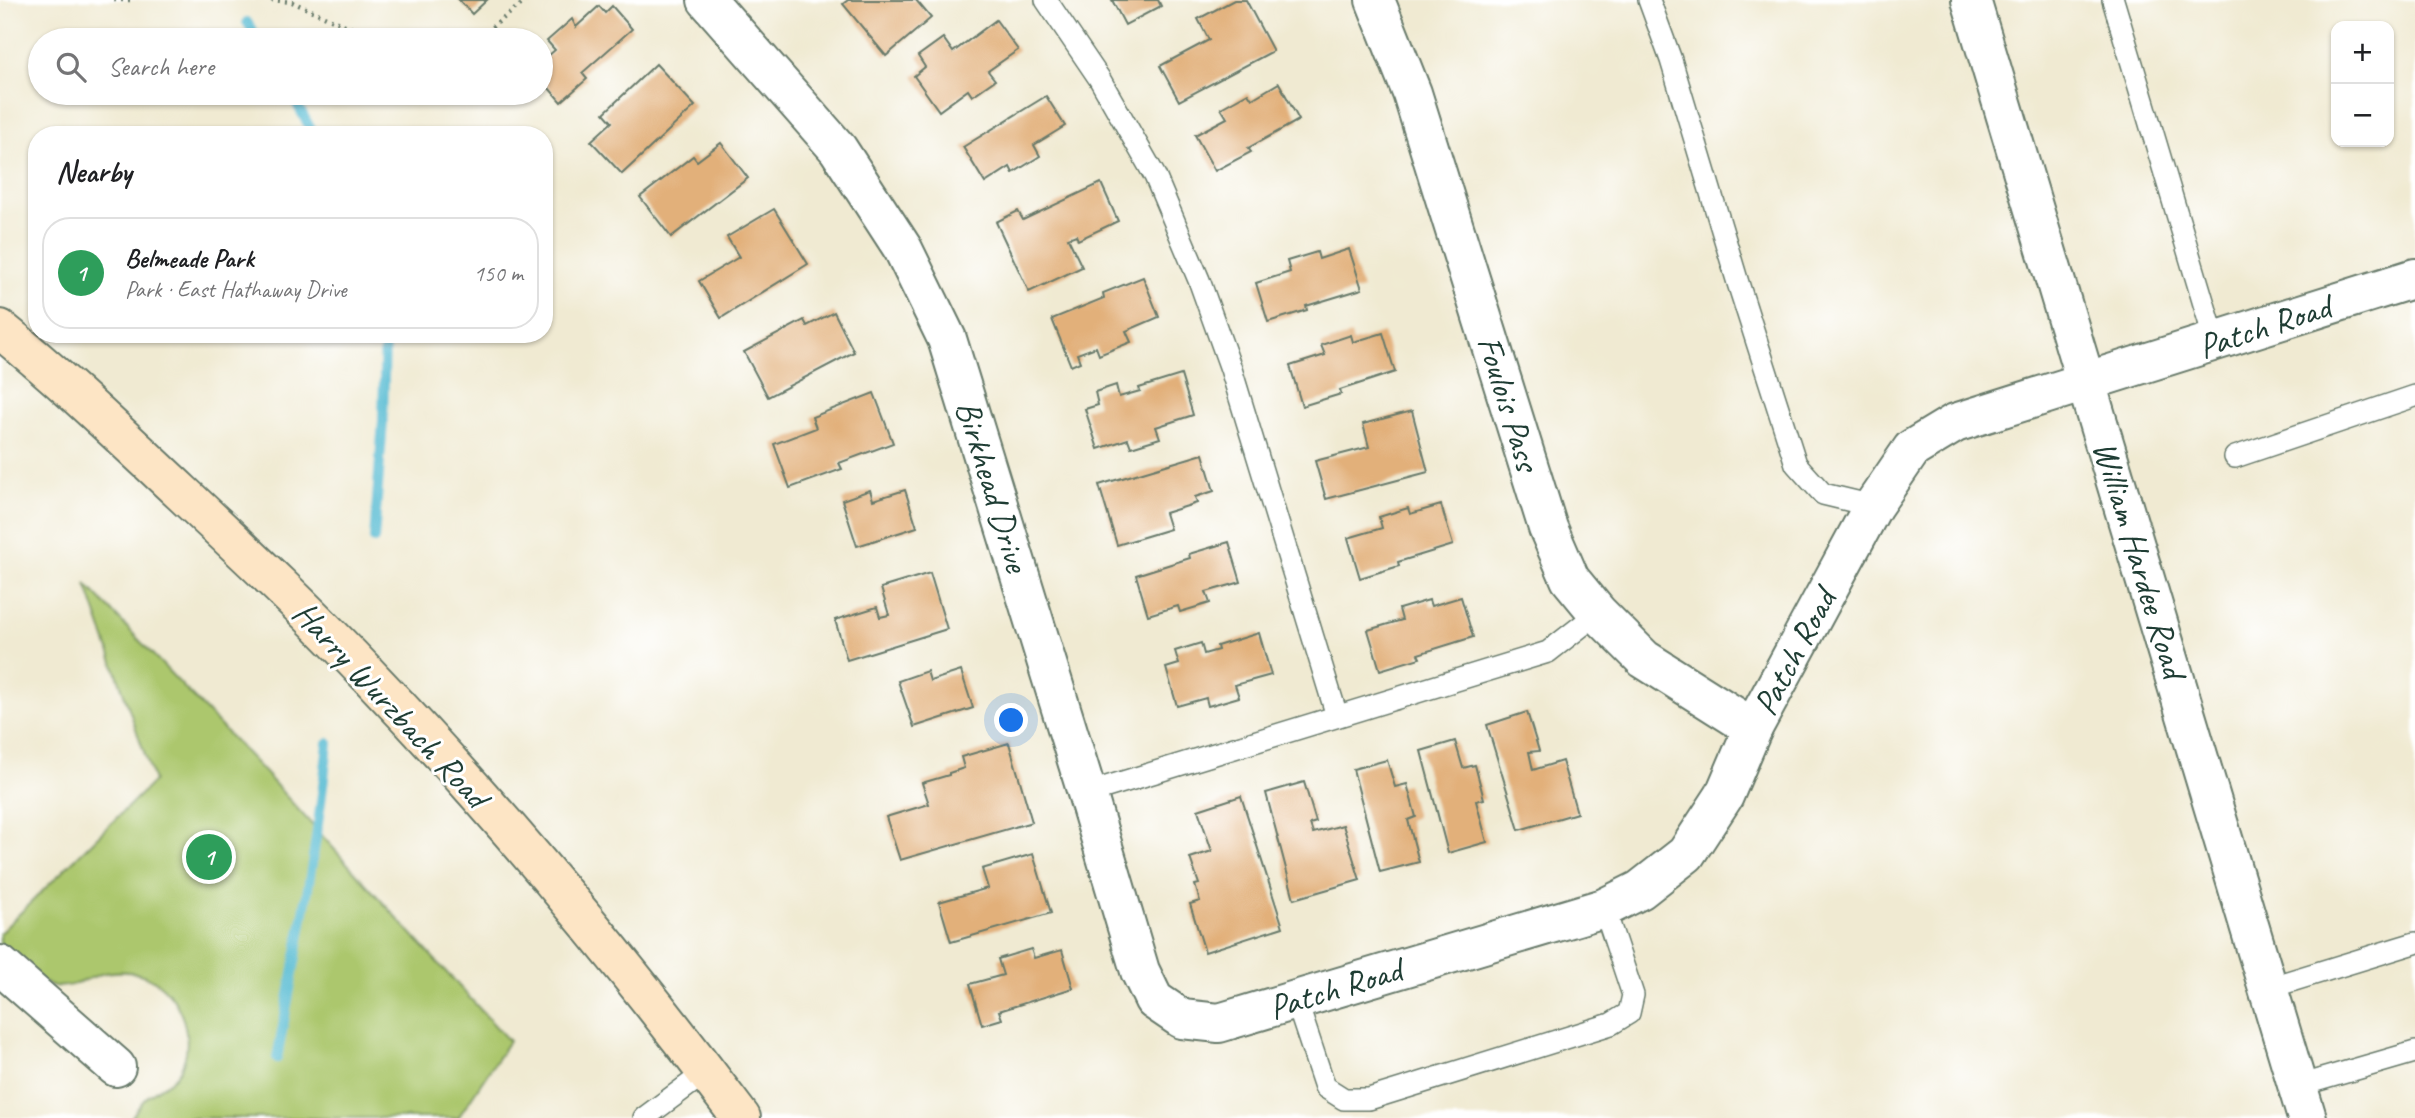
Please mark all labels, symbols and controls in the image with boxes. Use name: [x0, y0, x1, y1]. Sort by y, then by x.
map controls: [2331, 21, 2394, 147]
button: +: [2331, 21, 2394, 84]
search box: [28, 28, 553, 105]
icon: search: [52, 48, 90, 86]
text: Search here: [108, 50, 214, 83]
button: −: [2331, 84, 2394, 147]
text: Nearby: [56, 153, 132, 191]
text: Belmeade Park: [125, 242, 254, 275]
text: 1: [76, 259, 86, 288]
text: 150 m: [474, 259, 523, 288]
text: Park · East Hathaway Drive: [125, 275, 347, 304]
street label: Patch Road: [2192, 282, 2341, 369]
street label: Foulois Pass: [1467, 331, 1551, 479]
street label: Birkhead Drive: [945, 395, 1041, 580]
street label: William Hardee Road: [2082, 436, 2198, 688]
street label: Patch Road: [1743, 577, 1849, 723]
street label: Harry Wurzbach Road: [283, 591, 502, 821]
your location: [994, 703, 1028, 737]
pin: 1: [186, 831, 232, 883]
street label: Patch Road: [1263, 946, 1412, 1030]

